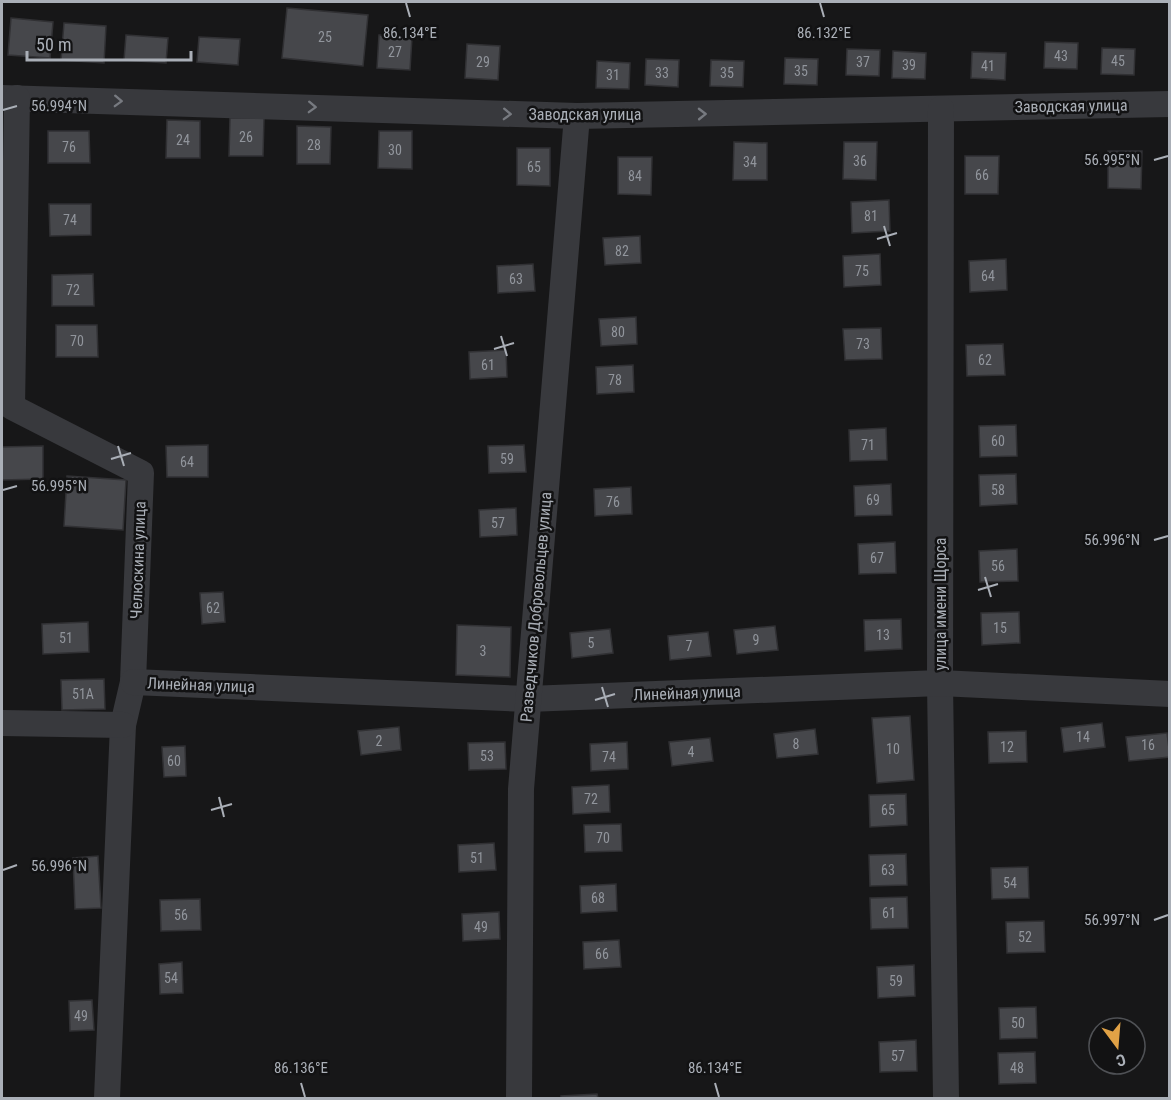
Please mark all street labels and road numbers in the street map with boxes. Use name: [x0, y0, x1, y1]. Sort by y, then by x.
street label: Заводская улица: [1014, 96, 1128, 116]
street label: Заводская улица: [529, 105, 641, 124]
street label: Разведчиков Добровольцев улица: [516, 491, 556, 723]
street label: Челюскина улица: [126, 501, 150, 619]
street label: улица имени Щорса: [931, 538, 950, 670]
street label: Линейная улица: [147, 674, 255, 696]
street label: Линейная улица: [633, 682, 741, 704]

